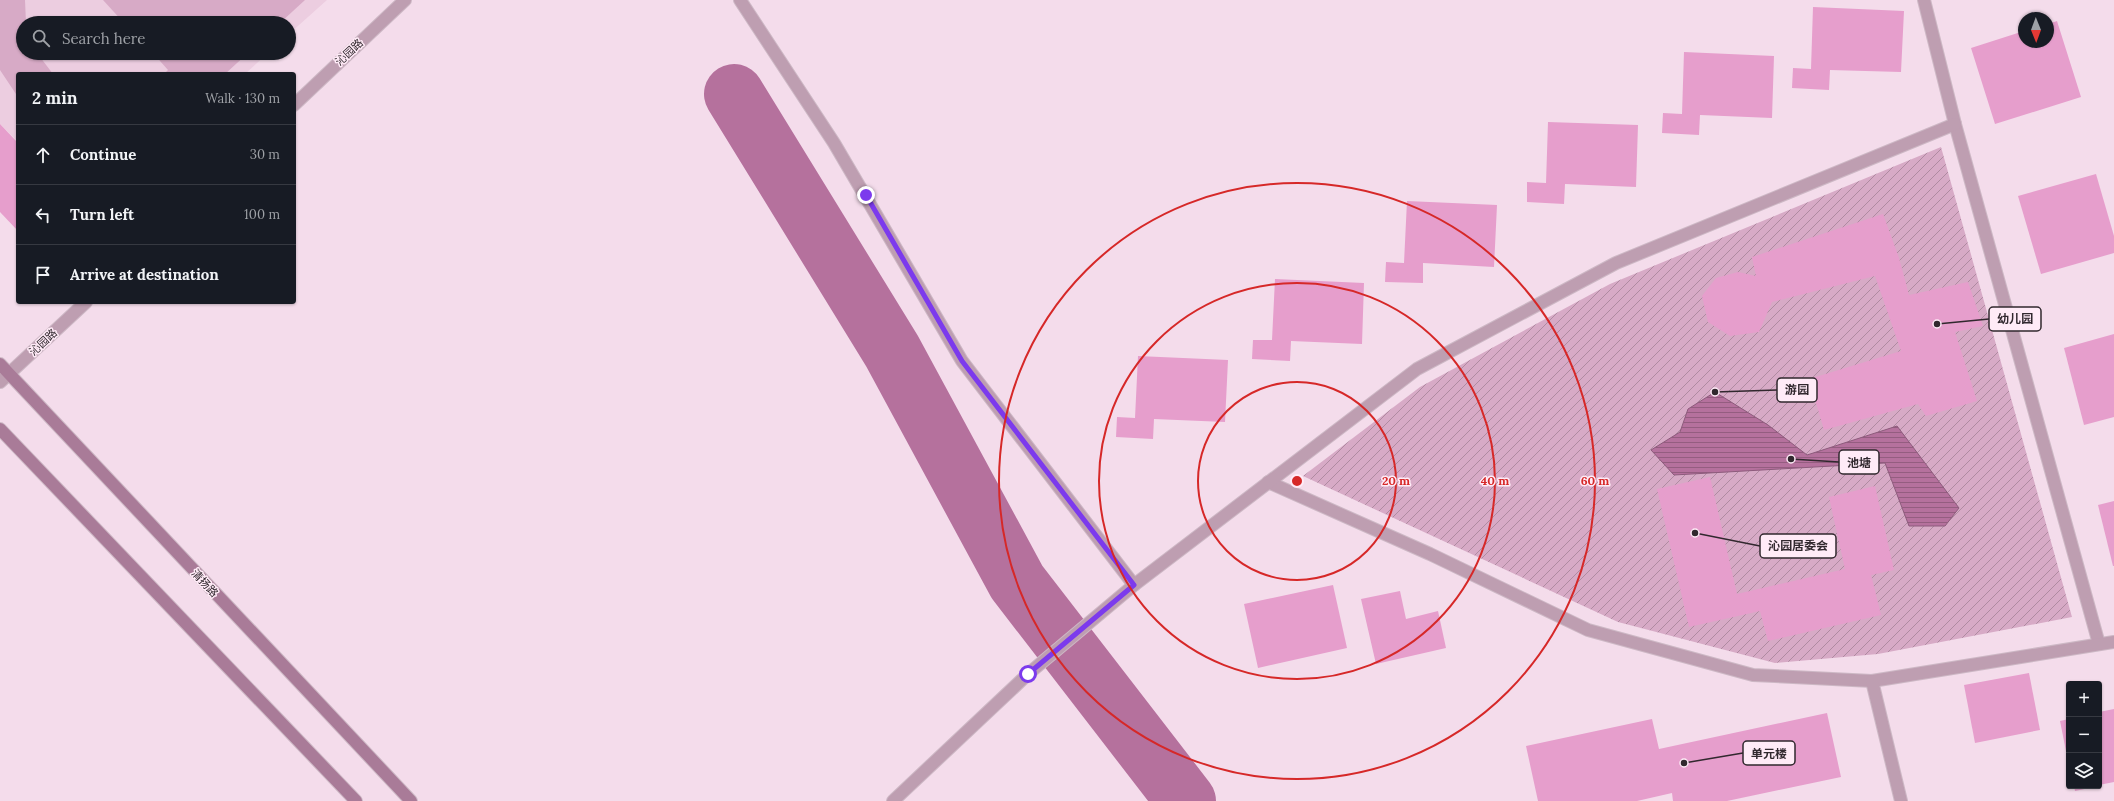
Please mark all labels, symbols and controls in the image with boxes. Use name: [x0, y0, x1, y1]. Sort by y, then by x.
north arrow: [2018, 12, 2054, 48]
search box: [16, 16, 296, 60]
icon: search: [30, 27, 52, 49]
text: Search here: [62, 29, 145, 48]
street label: 沁园路: [332, 36, 366, 68]
text: 2 min: [32, 87, 78, 109]
text: Walk · 130 m: [205, 90, 280, 107]
icon: ahead: [32, 144, 54, 166]
text: Continue: [70, 145, 136, 164]
text: 30 m: [250, 146, 280, 163]
route end: [857, 186, 875, 204]
icon: left: [32, 204, 54, 226]
text: Turn left: [70, 205, 134, 224]
text: 100 m: [244, 206, 280, 223]
icon: arrive: [32, 264, 54, 286]
text: Arrive at destination: [70, 265, 219, 284]
callout: 幼儿园: [1989, 307, 2041, 331]
text: 幼儿园: [1997, 311, 2033, 326]
street label: 沁园路: [26, 326, 60, 358]
callout: 游园: [1777, 378, 1817, 402]
text: 游园: [1785, 382, 1809, 397]
callout: 池塘: [1839, 450, 1879, 474]
text: 池塘: [1847, 455, 1871, 470]
text: 20 m: [1382, 473, 1410, 488]
text: 40 m: [1481, 473, 1509, 488]
text: 60 m: [1581, 473, 1609, 488]
centre of rings: [1290, 474, 1304, 488]
callout: 沁园居委会: [1760, 534, 1836, 558]
text: 沁园居委会: [1768, 538, 1828, 553]
street label: 清扬路: [189, 566, 221, 600]
route start: [1019, 665, 1037, 683]
map controls: [2066, 681, 2102, 789]
button: +: [2066, 681, 2102, 717]
button: −: [2066, 717, 2102, 753]
callout: 单元楼: [1743, 741, 1795, 765]
text: 单元楼: [1751, 746, 1787, 761]
button: layers: [2066, 753, 2102, 789]

